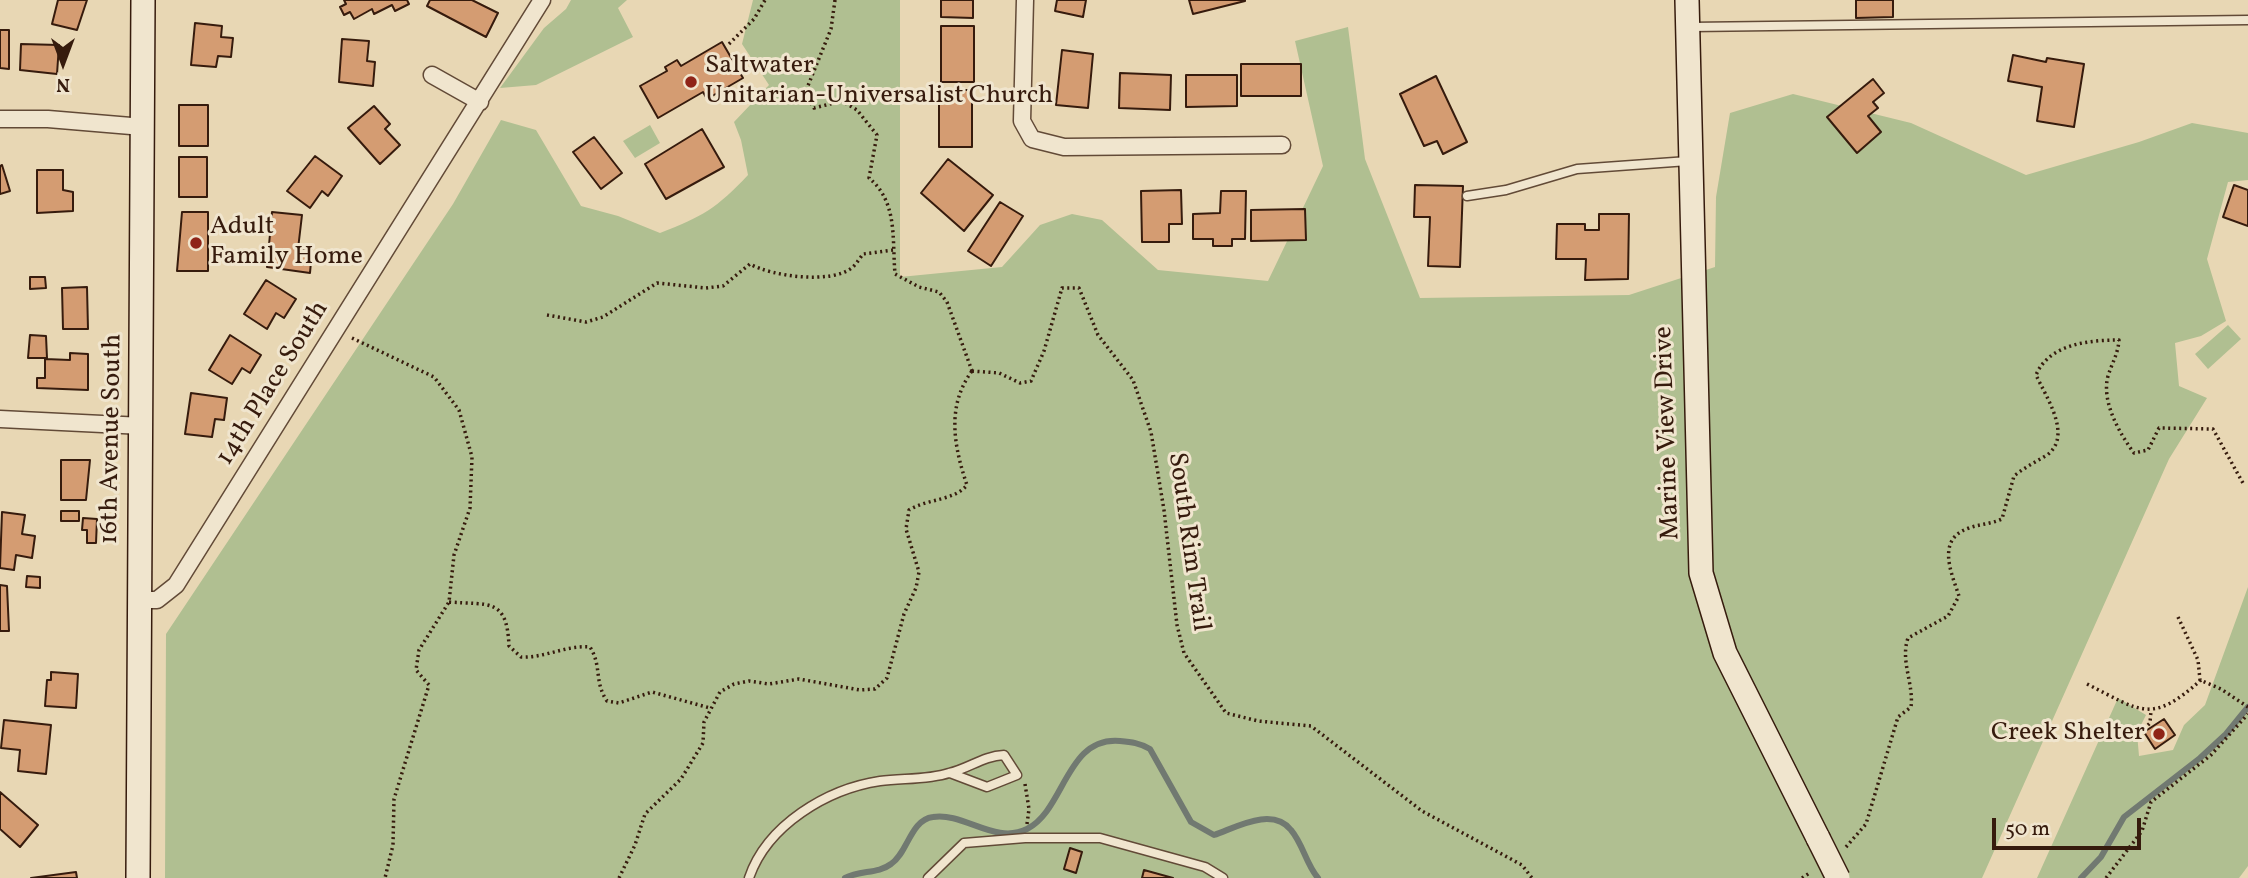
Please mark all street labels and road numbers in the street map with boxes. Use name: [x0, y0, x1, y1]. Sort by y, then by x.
street label: 14th Place South: [211, 296, 337, 472]
street label: Marine View Drive: [1650, 325, 1688, 541]
street label: 16th Avenue South: [96, 333, 130, 545]
street label: South Rim Trail: [1159, 451, 1215, 633]

